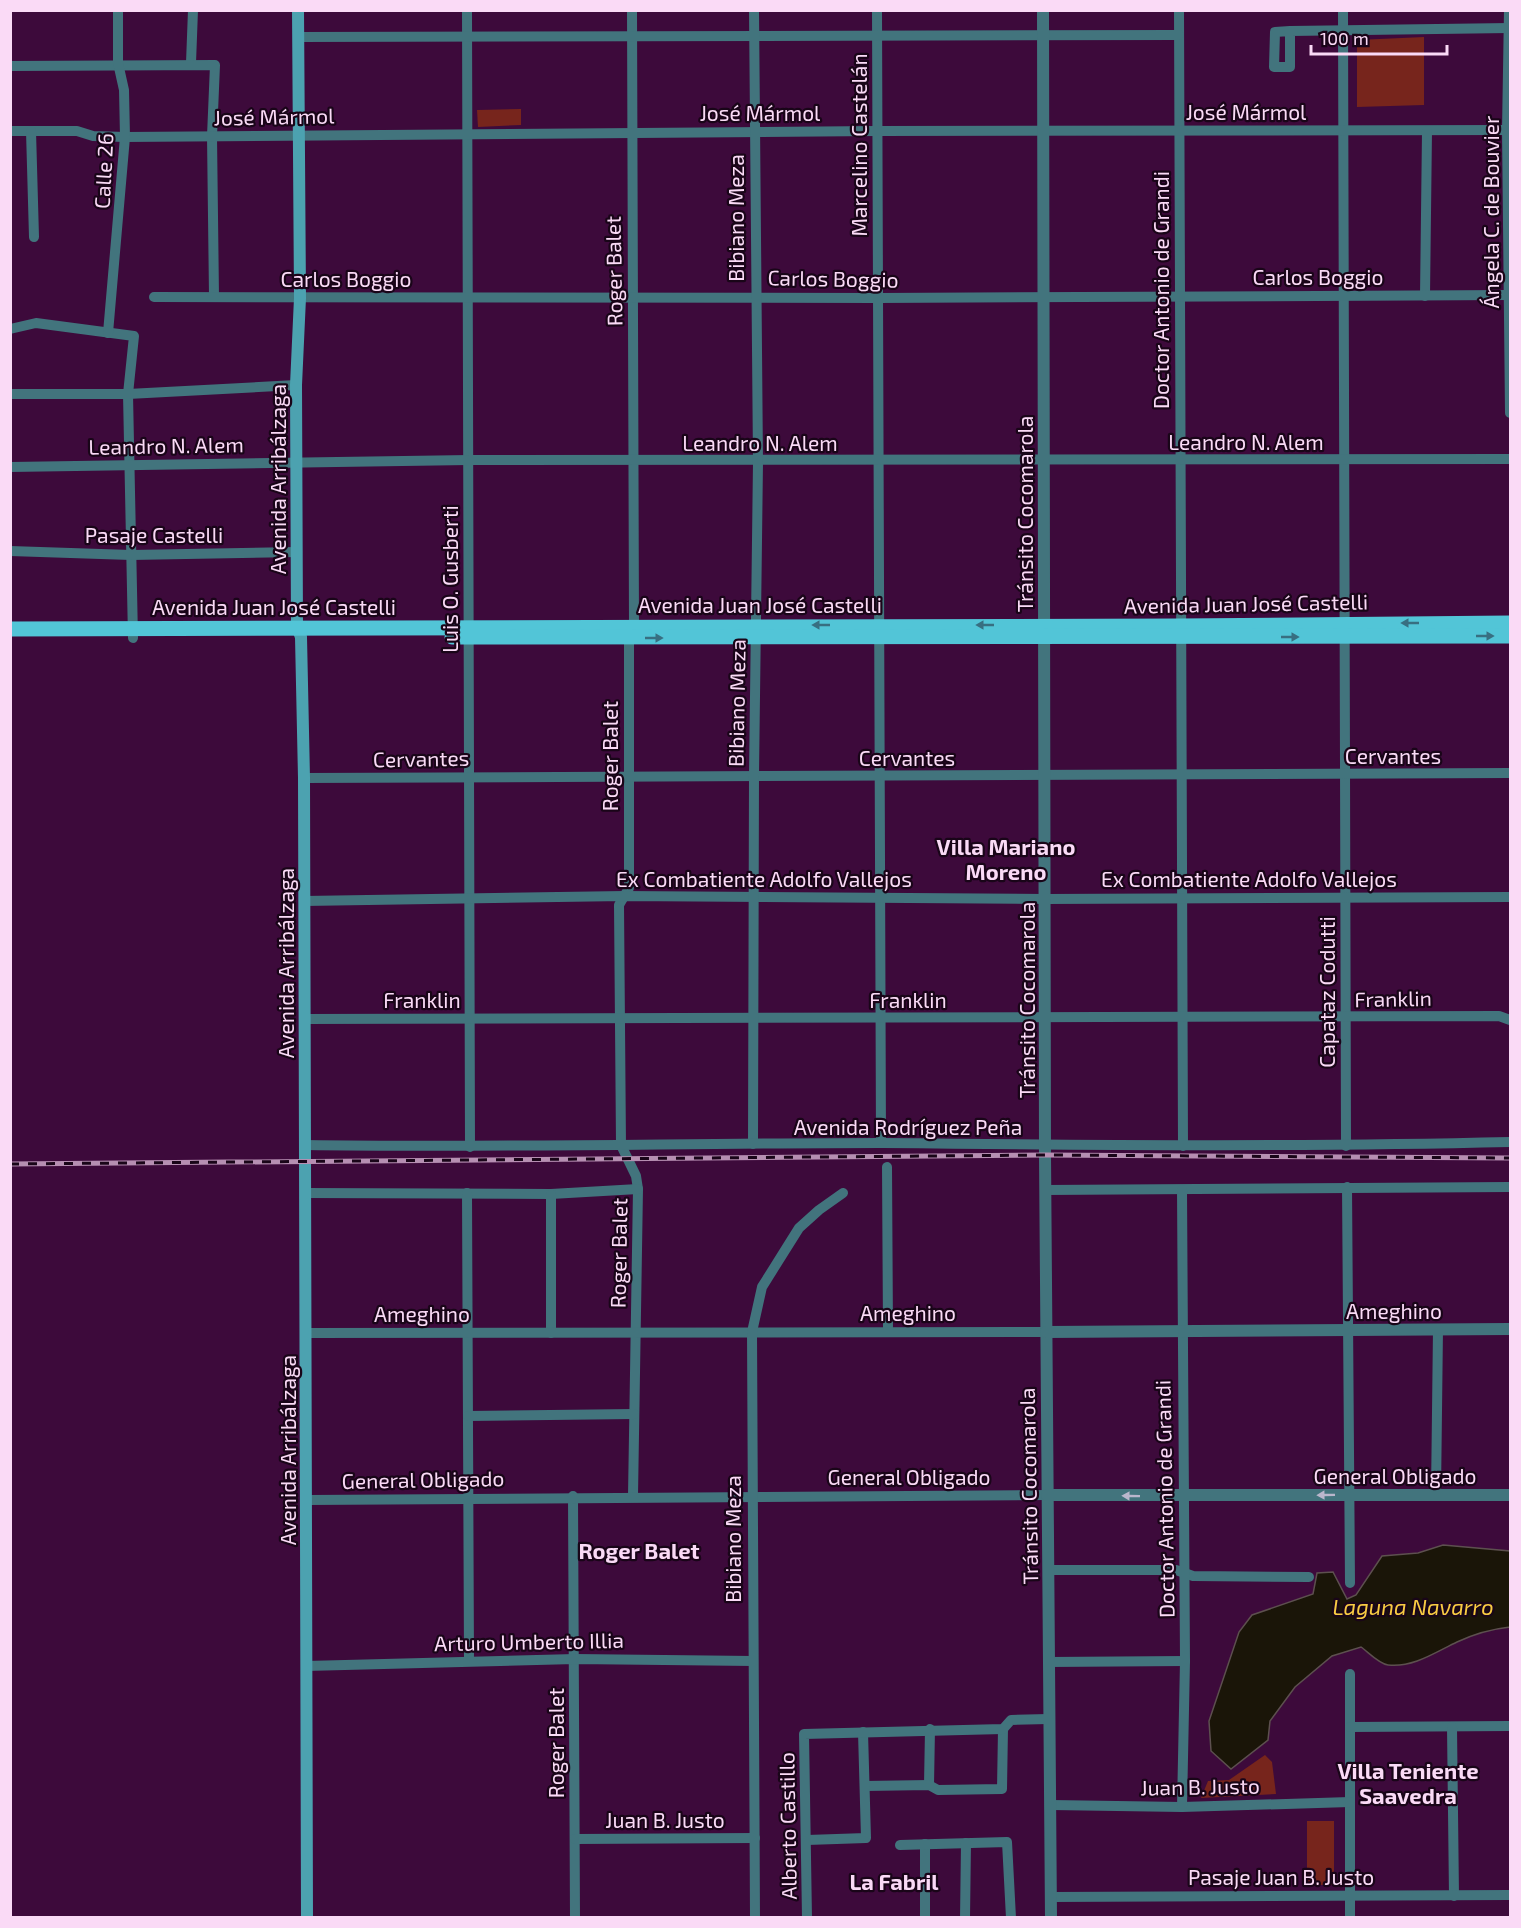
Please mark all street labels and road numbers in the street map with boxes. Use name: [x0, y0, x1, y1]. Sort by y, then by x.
street label: Marcelino Castelán: [846, 53, 871, 237]
street label: José Mármol: [1186, 99, 1307, 124]
street label: José Mármol: [700, 100, 821, 125]
street label: José Mármol: [213, 102, 335, 130]
street label: Ángela C. de Bouvier: [1478, 115, 1503, 309]
street label: Calle 26: [89, 133, 117, 209]
street label: Bibiano Meza: [723, 154, 748, 282]
street label: Doctor Antonio de Grandi: [1148, 171, 1173, 409]
street label: Roger Balet: [600, 216, 626, 326]
street label: Carlos Boggio: [767, 264, 899, 292]
street label: Carlos Boggio: [1253, 264, 1383, 289]
street label: Carlos Boggio: [281, 266, 411, 291]
street label: Avenida Arribálzaga: [265, 384, 290, 574]
street label: Tránsito Cocomarola: [1012, 416, 1037, 612]
street label: Leandro N. Alem: [1168, 429, 1324, 454]
street label: Leandro N. Alem: [682, 430, 838, 455]
street label: Leandro N. Alem: [88, 431, 244, 459]
street label: Luis O. Gusberti: [437, 505, 462, 653]
street label: Pasaje Castelli: [85, 522, 223, 548]
street label: Avenida Juan José Castelli: [1124, 588, 1368, 618]
street label: Avenida Juan José Castelli: [638, 592, 882, 617]
street label: Avenida Juan José Castelli: [152, 594, 396, 619]
street label: Bibiano Meza: [722, 639, 750, 767]
street label: Roger Balet: [597, 701, 622, 811]
street label: Cervantes: [1345, 743, 1441, 768]
street label: Cervantes: [373, 745, 469, 771]
street label: Cervantes: [859, 745, 955, 770]
street label: Ex Combatiente Adolfo Vallejos: [616, 866, 912, 892]
street label: Ex Combatiente Adolfo Vallejos: [1101, 866, 1397, 892]
street label: Avenida Arribálzaga: [273, 868, 298, 1058]
street label: Tránsito Cocomarola: [1014, 902, 1039, 1098]
street label: Capataz Codutti: [1314, 916, 1339, 1068]
street label: Franklin: [1354, 985, 1432, 1011]
street label: Franklin: [383, 987, 461, 1012]
street label: Franklin: [869, 987, 947, 1012]
street label: Avenida Rodríguez Peña: [794, 1114, 1022, 1139]
street label: Roger Balet: [605, 1198, 631, 1308]
street label: Ameghino: [1346, 1298, 1442, 1323]
street label: Ameghino: [860, 1300, 956, 1325]
street label: Ameghino: [374, 1301, 470, 1326]
street label: Avenida Arribálzaga: [275, 1355, 300, 1545]
street label: Doctor Antonio de Grandi: [1149, 1380, 1179, 1618]
street label: Tránsito Cocomarola: [1014, 1387, 1042, 1585]
street label: General Obligado: [1314, 1463, 1476, 1488]
street label: General Obligado: [828, 1464, 990, 1489]
street label: General Obligado: [341, 1465, 505, 1493]
street label: Bibiano Meza: [720, 1475, 745, 1603]
street label: Arturo Umberto Illia: [434, 1627, 624, 1655]
street label: Roger Balet: [543, 1688, 568, 1798]
street label: Alberto Castillo: [773, 1752, 801, 1900]
street label: Juan B. Justo: [1140, 1772, 1260, 1800]
street label: Juan B. Justo: [605, 1807, 725, 1832]
street label: Pasaje Juan B. Justo: [1188, 1864, 1374, 1890]

